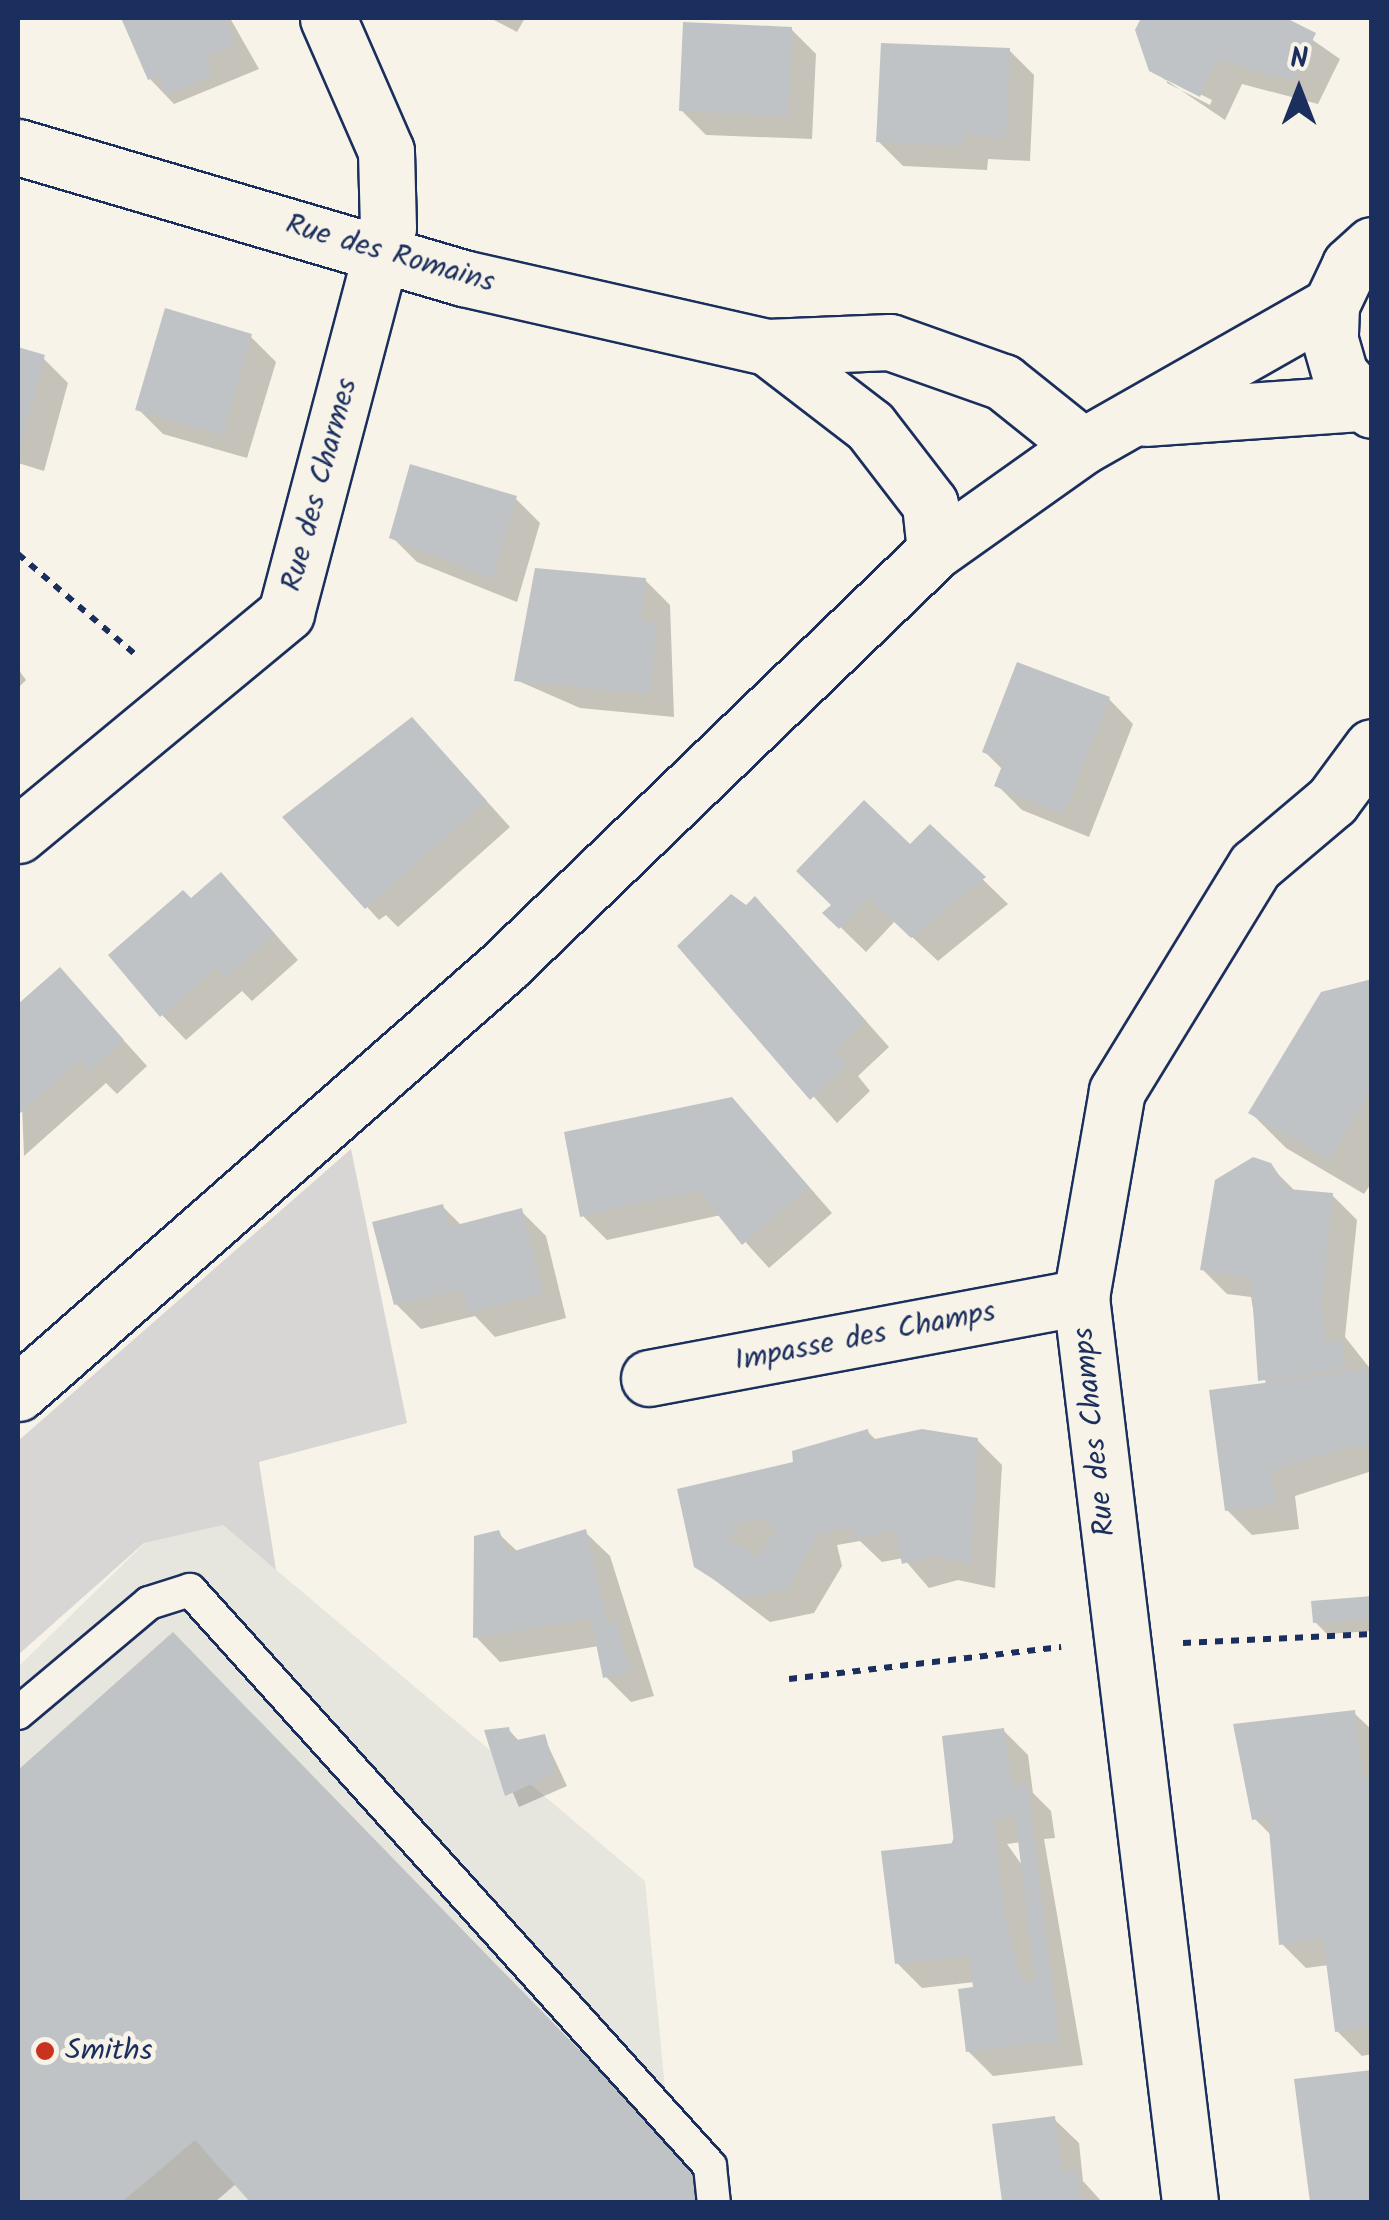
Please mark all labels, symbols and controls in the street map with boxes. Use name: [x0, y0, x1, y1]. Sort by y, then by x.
text: N: [1290, 37, 1308, 82]
north arrow: [1249, 40, 1349, 140]
street label: Rue des Romains: [281, 207, 499, 301]
street label: Rue des Charmes: [274, 375, 366, 595]
street label: Impasse des Champs: [731, 1294, 999, 1380]
street label: Rue des Champs: [1066, 1326, 1124, 1538]
place label: Smiths: [65, 2033, 152, 2069]
marker: Smiths: [34, 2040, 56, 2062]

